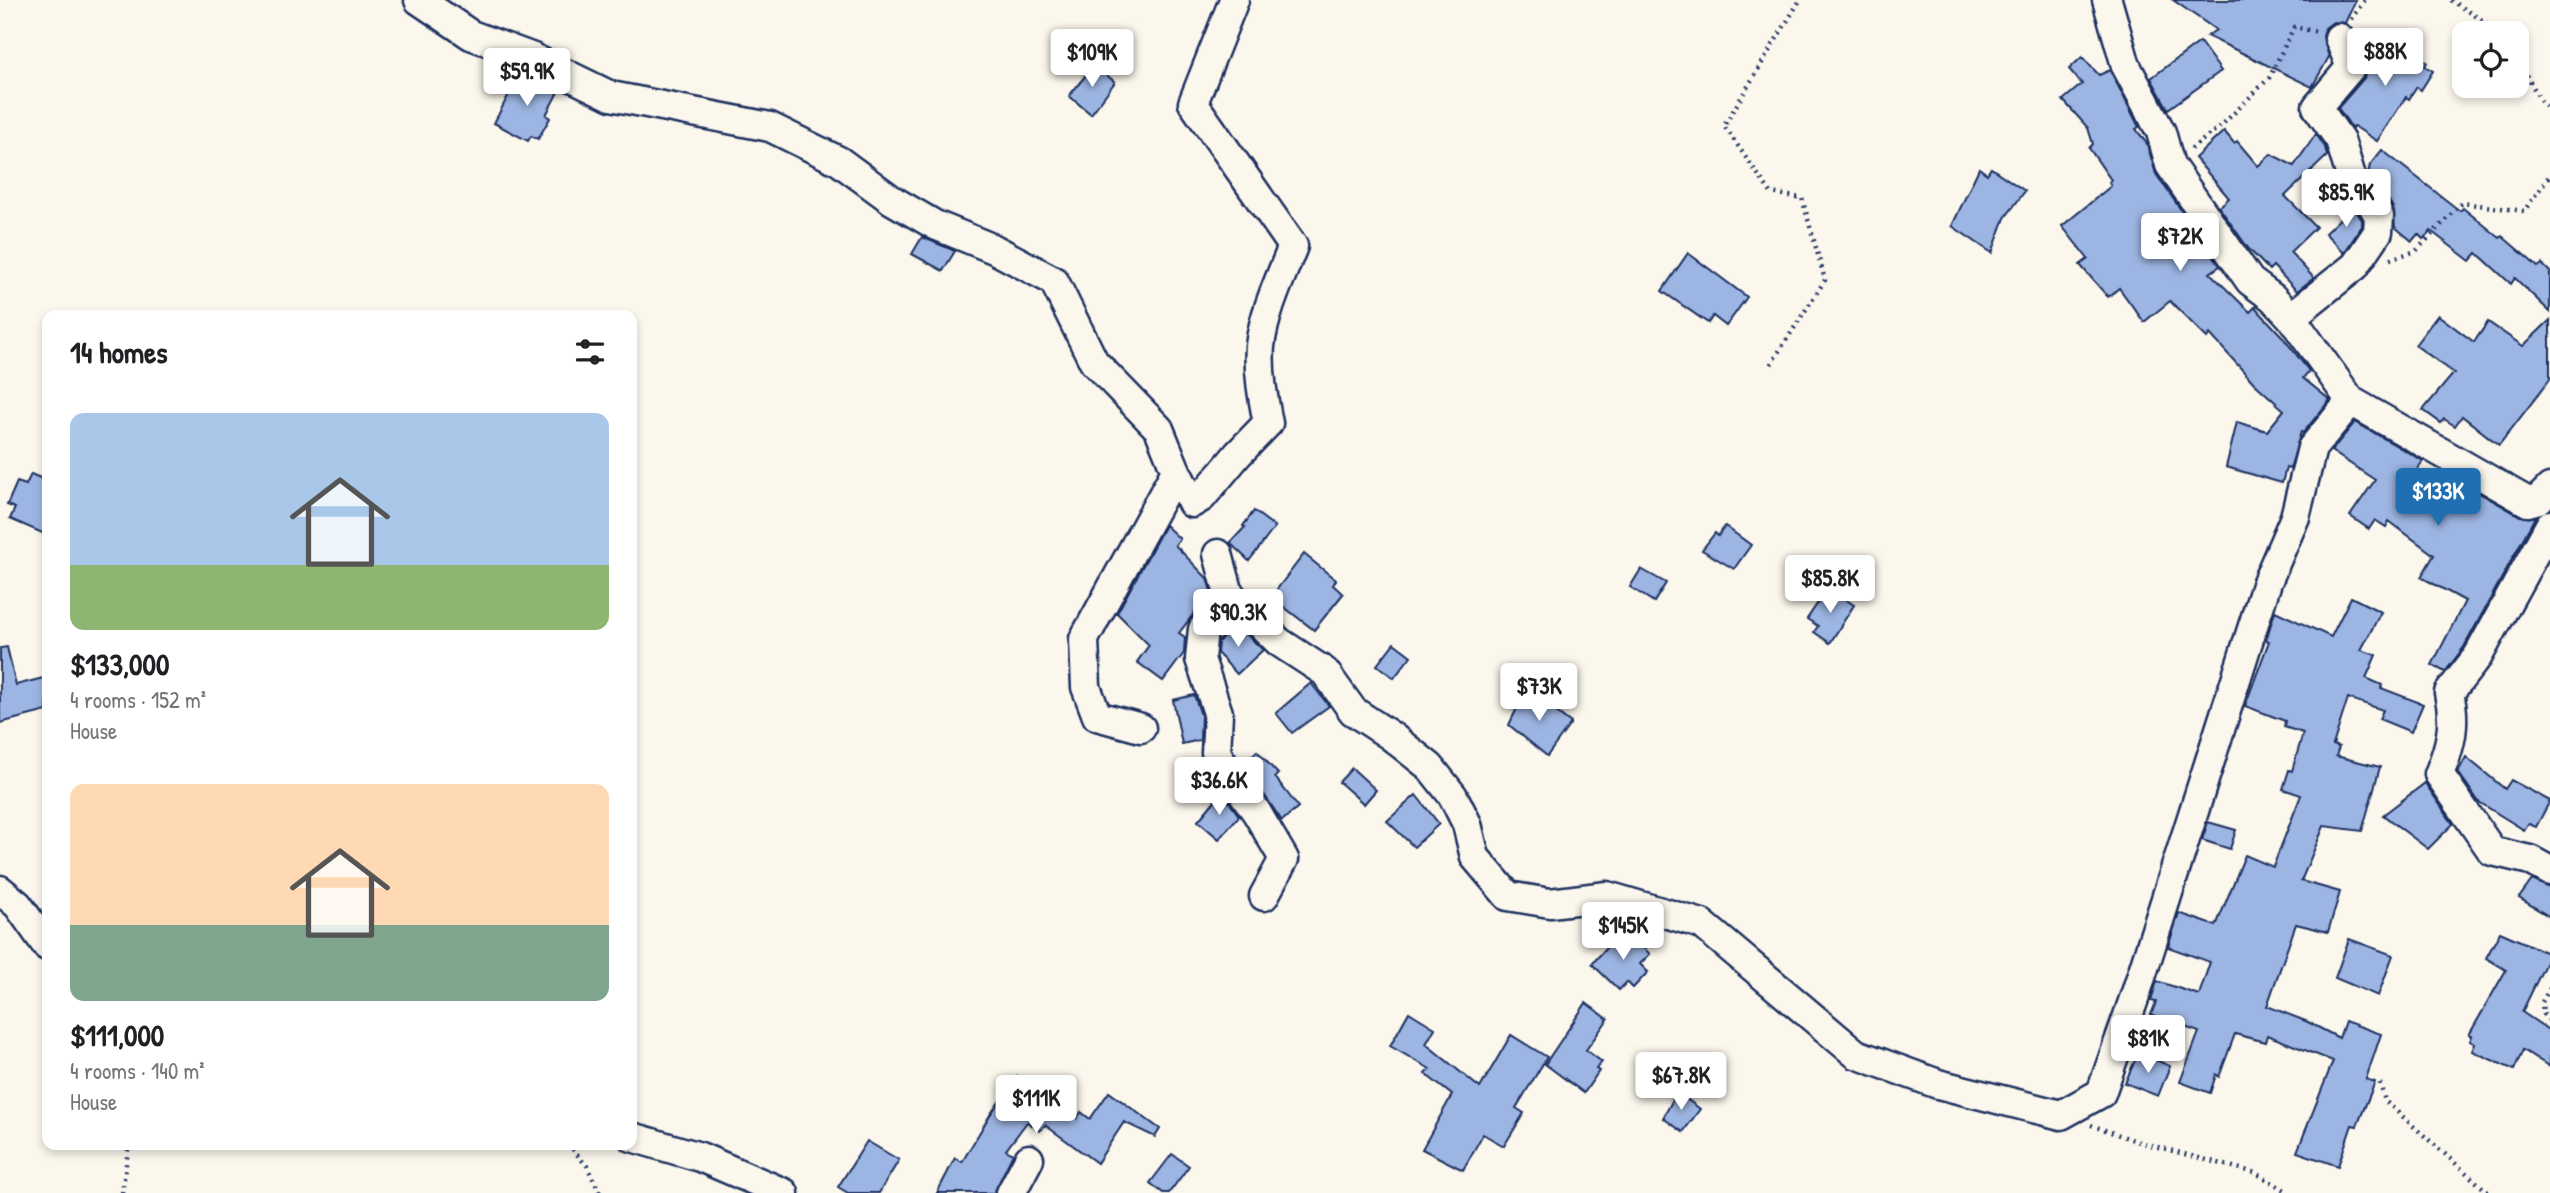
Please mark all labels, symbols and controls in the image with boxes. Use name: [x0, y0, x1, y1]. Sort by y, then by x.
map controls: [2452, 21, 2529, 98]
button: locate: [2452, 21, 2529, 98]
pin: $88K: [2344, 28, 2426, 88]
pin: $109K: [1043, 29, 1141, 89]
text: $88K: [2363, 35, 2407, 66]
text: $109K: [1067, 36, 1117, 67]
pin: $59.9K: [470, 48, 584, 108]
text: $59.9K: [499, 55, 555, 86]
pin: $85.9K: [2289, 170, 2403, 229]
text: $85.9K: [2318, 176, 2374, 207]
pin: $72K: [2139, 214, 2221, 273]
text: $72K: [2157, 220, 2203, 251]
text: 14 homes: [70, 332, 168, 372]
icon: filters: [571, 333, 609, 371]
icon: home: [277, 459, 403, 585]
pin: $133K: [2389, 468, 2487, 528]
text: $133K: [2412, 475, 2464, 506]
pin: $85.8K: [1773, 556, 1887, 615]
text: $85.8K: [1801, 562, 1859, 593]
pin: $90.3K: [1181, 590, 1295, 649]
text: $90.3K: [1209, 596, 1267, 627]
text: $133,000: [70, 644, 169, 684]
pin: $73K: [1498, 664, 1580, 723]
text: $73K: [1516, 670, 1562, 701]
text: 4 rooms · 152 m²: [70, 684, 206, 715]
text: House: [70, 715, 117, 746]
pin: $36.6K: [1162, 758, 1276, 817]
text: $36.6K: [1190, 764, 1248, 795]
icon: home: [277, 830, 403, 956]
pin: $145K: [1574, 902, 1672, 962]
text: $145K: [1598, 909, 1648, 940]
text: $111,000: [70, 1015, 164, 1055]
pin: $81K: [2107, 1016, 2189, 1075]
text: $81K: [2127, 1022, 2169, 1053]
pin: $67.8K: [1624, 1052, 1738, 1112]
text: 4 rooms · 140 m²: [70, 1055, 204, 1086]
text: $67.8K: [1651, 1059, 1711, 1090]
pin: $111K: [987, 1076, 1085, 1135]
text: $111K: [1012, 1082, 1060, 1113]
text: House: [70, 1086, 117, 1117]

